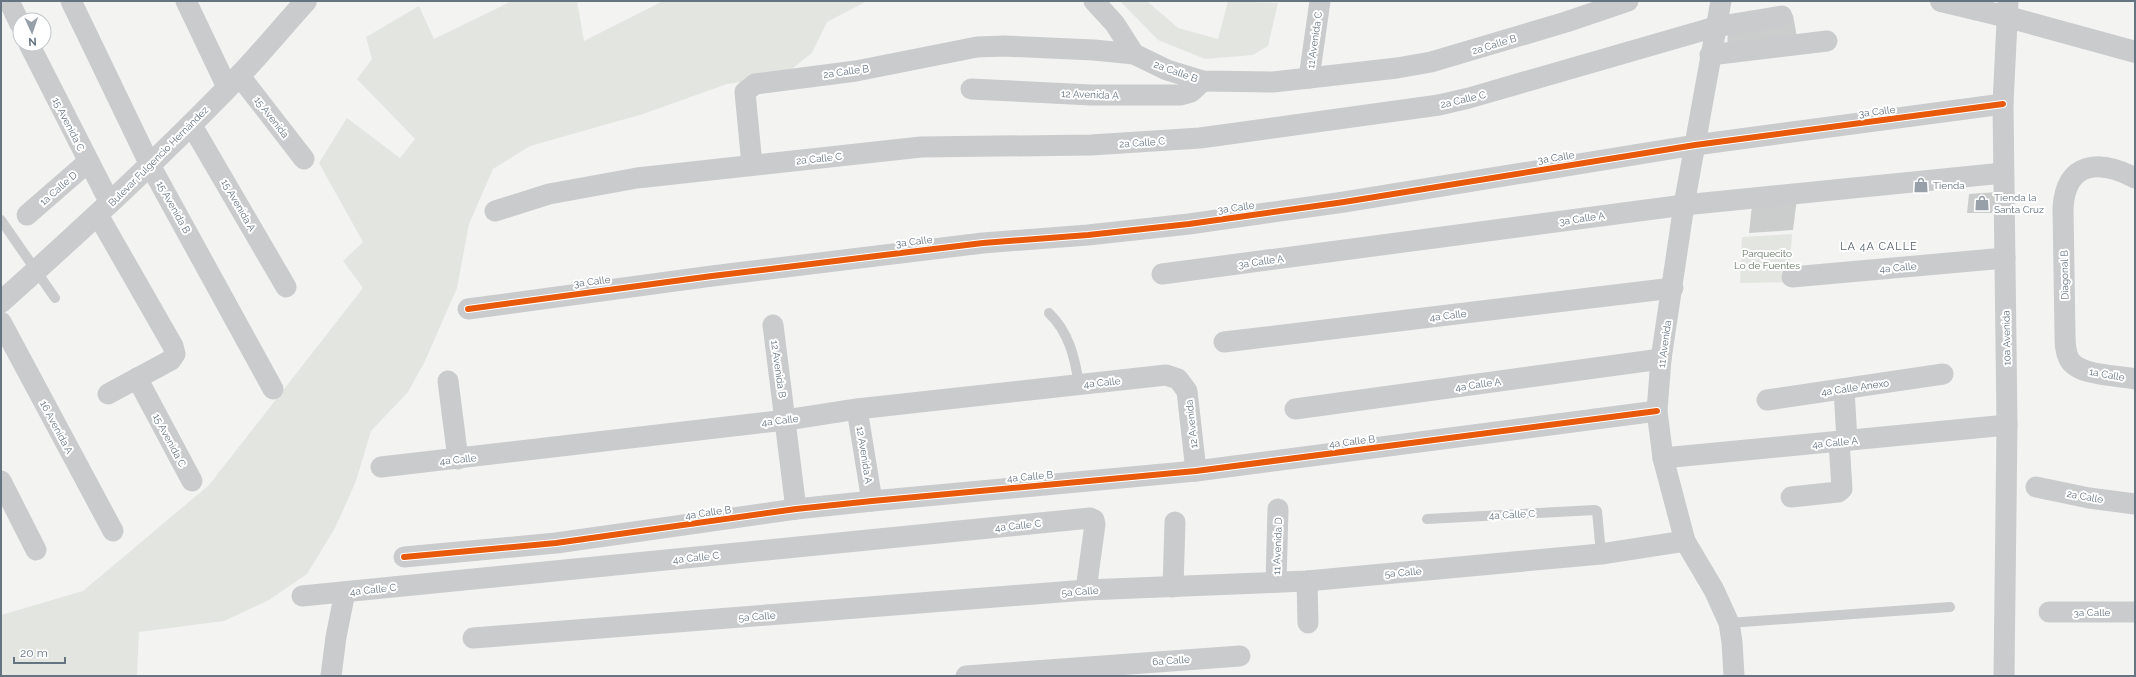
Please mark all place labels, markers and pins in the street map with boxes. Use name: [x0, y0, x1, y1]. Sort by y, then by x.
shop icon: Tienda: [1912, 176, 1930, 194]
place label: Tienda: [1933, 180, 1965, 191]
place label: Tienda la Santa Cruz: [1994, 192, 2044, 215]
shop icon: Tienda la Santa Cruz: [1973, 194, 1991, 212]

